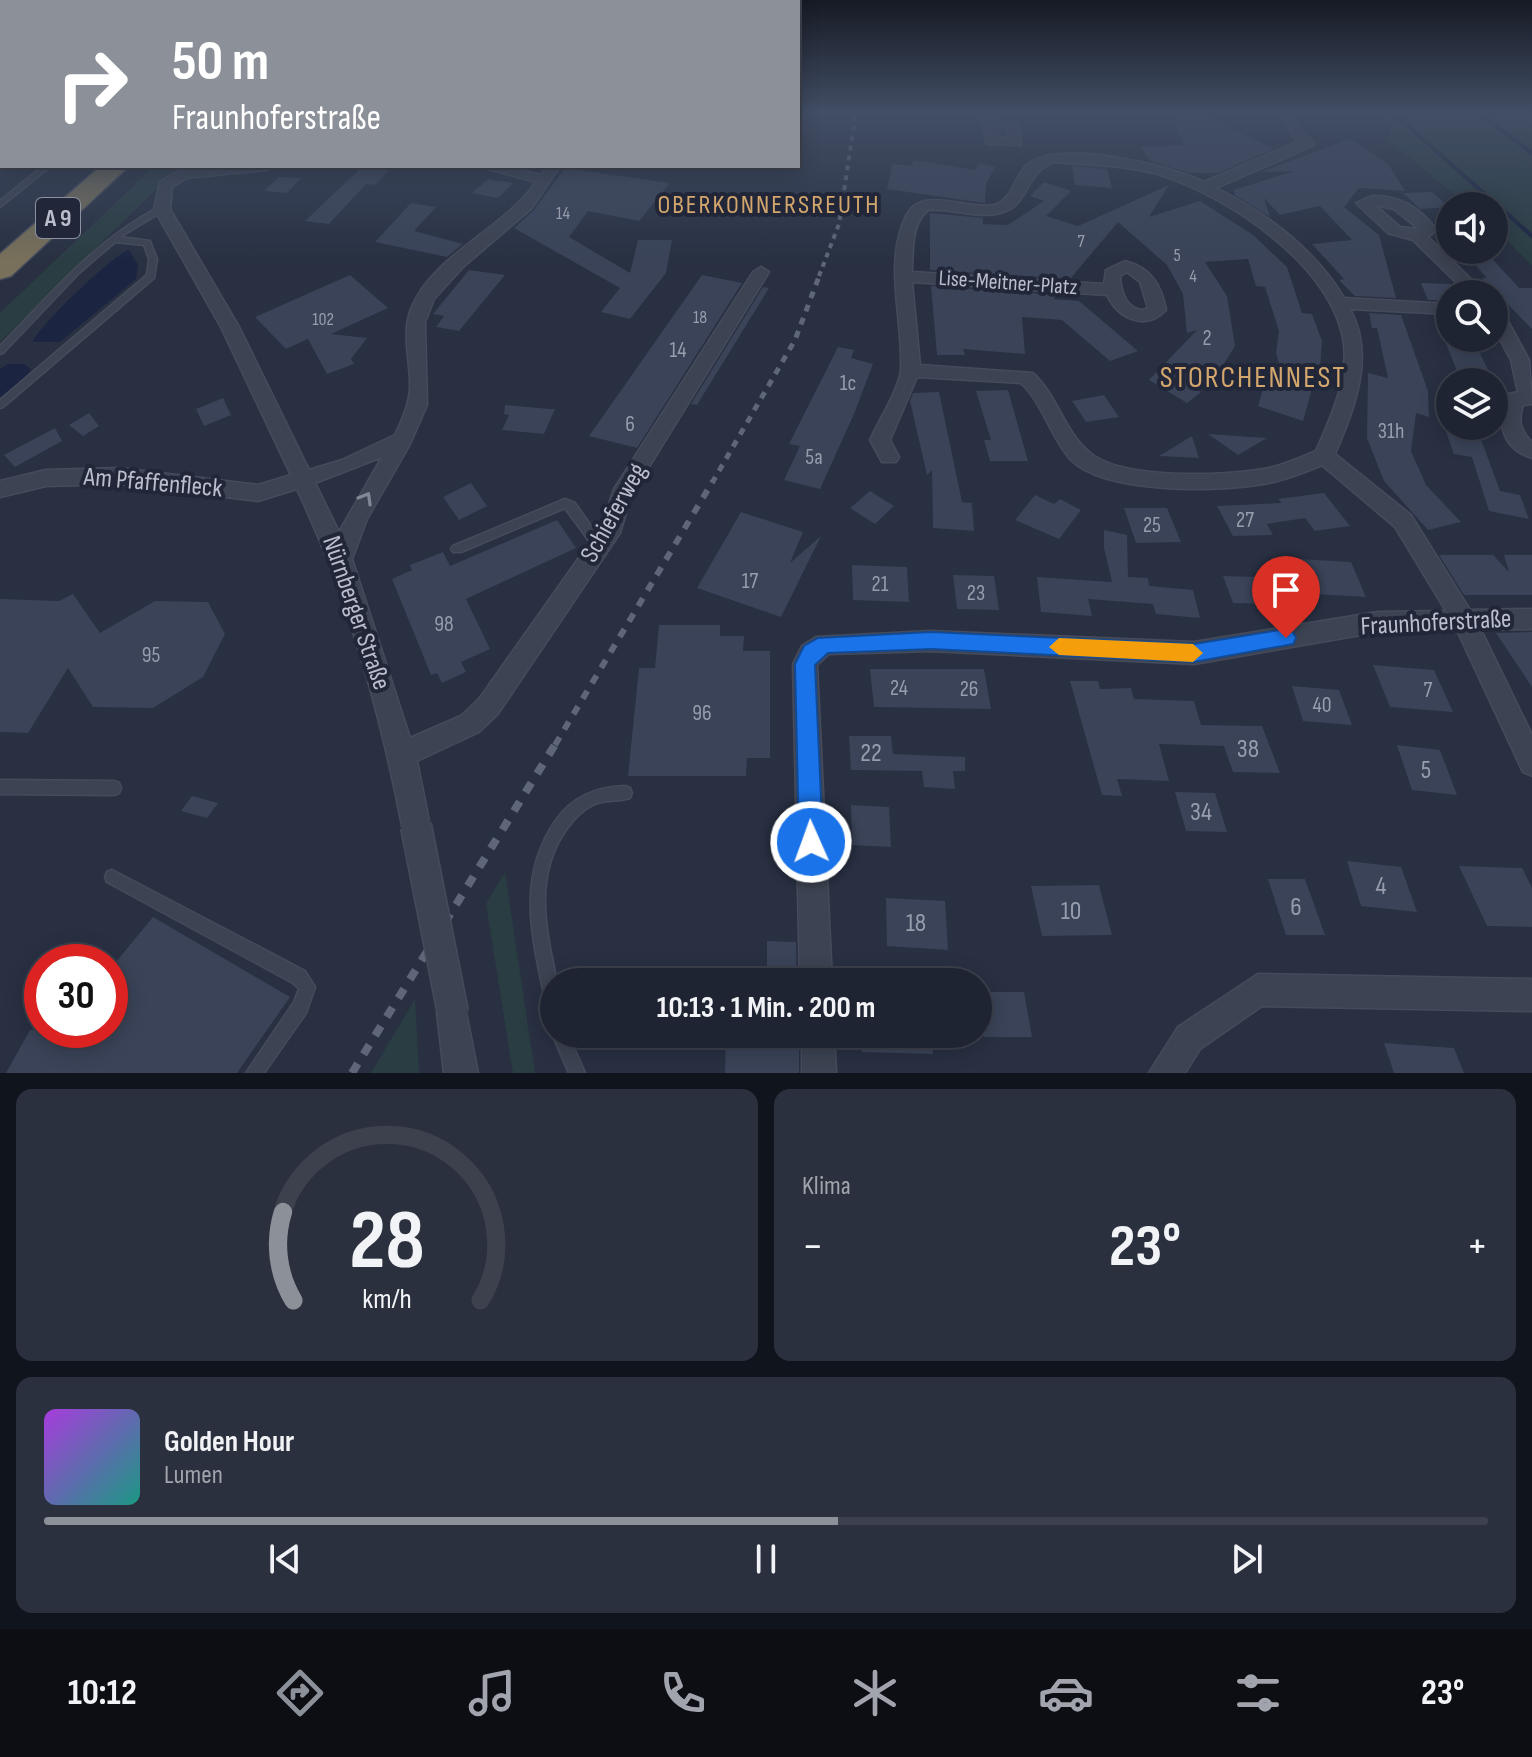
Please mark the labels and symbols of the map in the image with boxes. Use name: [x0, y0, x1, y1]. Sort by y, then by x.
district label: OBERKONNERSREUTH: [657, 190, 881, 221]
road number: A 9: [36, 198, 80, 238]
house number: 14: [556, 203, 570, 224]
house number: 7: [1077, 231, 1085, 252]
house number: 5: [1173, 245, 1181, 266]
street label: Lise-Meitner-Platz: [938, 265, 1078, 301]
house number: 4: [1189, 266, 1197, 287]
house number: 18: [693, 307, 707, 328]
house number: 102: [312, 309, 334, 330]
house number: 2: [1202, 325, 1212, 352]
house number: 14: [670, 337, 686, 364]
district label: STORCHENNEST: [1160, 360, 1346, 396]
house number: 1c: [840, 370, 856, 397]
house number: 6: [625, 411, 635, 438]
house number: 31h: [1378, 418, 1404, 445]
house number: 5a: [805, 444, 823, 471]
street label: Schieferweg: [574, 458, 654, 568]
street label: Am Pfaffenfleck: [81, 461, 224, 505]
one-way arrow: [356, 492, 372, 507]
house number: 27: [1236, 507, 1254, 534]
house number: 25: [1143, 512, 1161, 539]
street label: Nürnberger Straße: [315, 532, 397, 694]
pin: [1252, 556, 1320, 638]
house number: 17: [742, 568, 758, 595]
house number: 21: [872, 571, 889, 598]
house number: 23: [967, 580, 985, 607]
street label: Fraunhoferstraße: [1360, 604, 1512, 642]
house number: 98: [434, 611, 454, 638]
house number: 95: [142, 642, 160, 669]
house number: 24: [890, 675, 908, 702]
house number: 26: [960, 676, 978, 703]
house number: 7: [1424, 677, 1433, 704]
house number: 40: [1312, 692, 1332, 719]
house number: 96: [692, 700, 712, 727]
house number: 38: [1237, 734, 1259, 765]
house number: 22: [860, 738, 882, 769]
house number: 5: [1421, 755, 1431, 786]
house number: 34: [1190, 797, 1212, 828]
position arrow: [769, 800, 853, 884]
house number: 4: [1376, 871, 1387, 902]
house number: 6: [1290, 892, 1302, 923]
house number: 10: [1061, 896, 1081, 927]
house number: 18: [906, 908, 926, 939]
speed limit sign: 30: [24, 944, 128, 1048]

